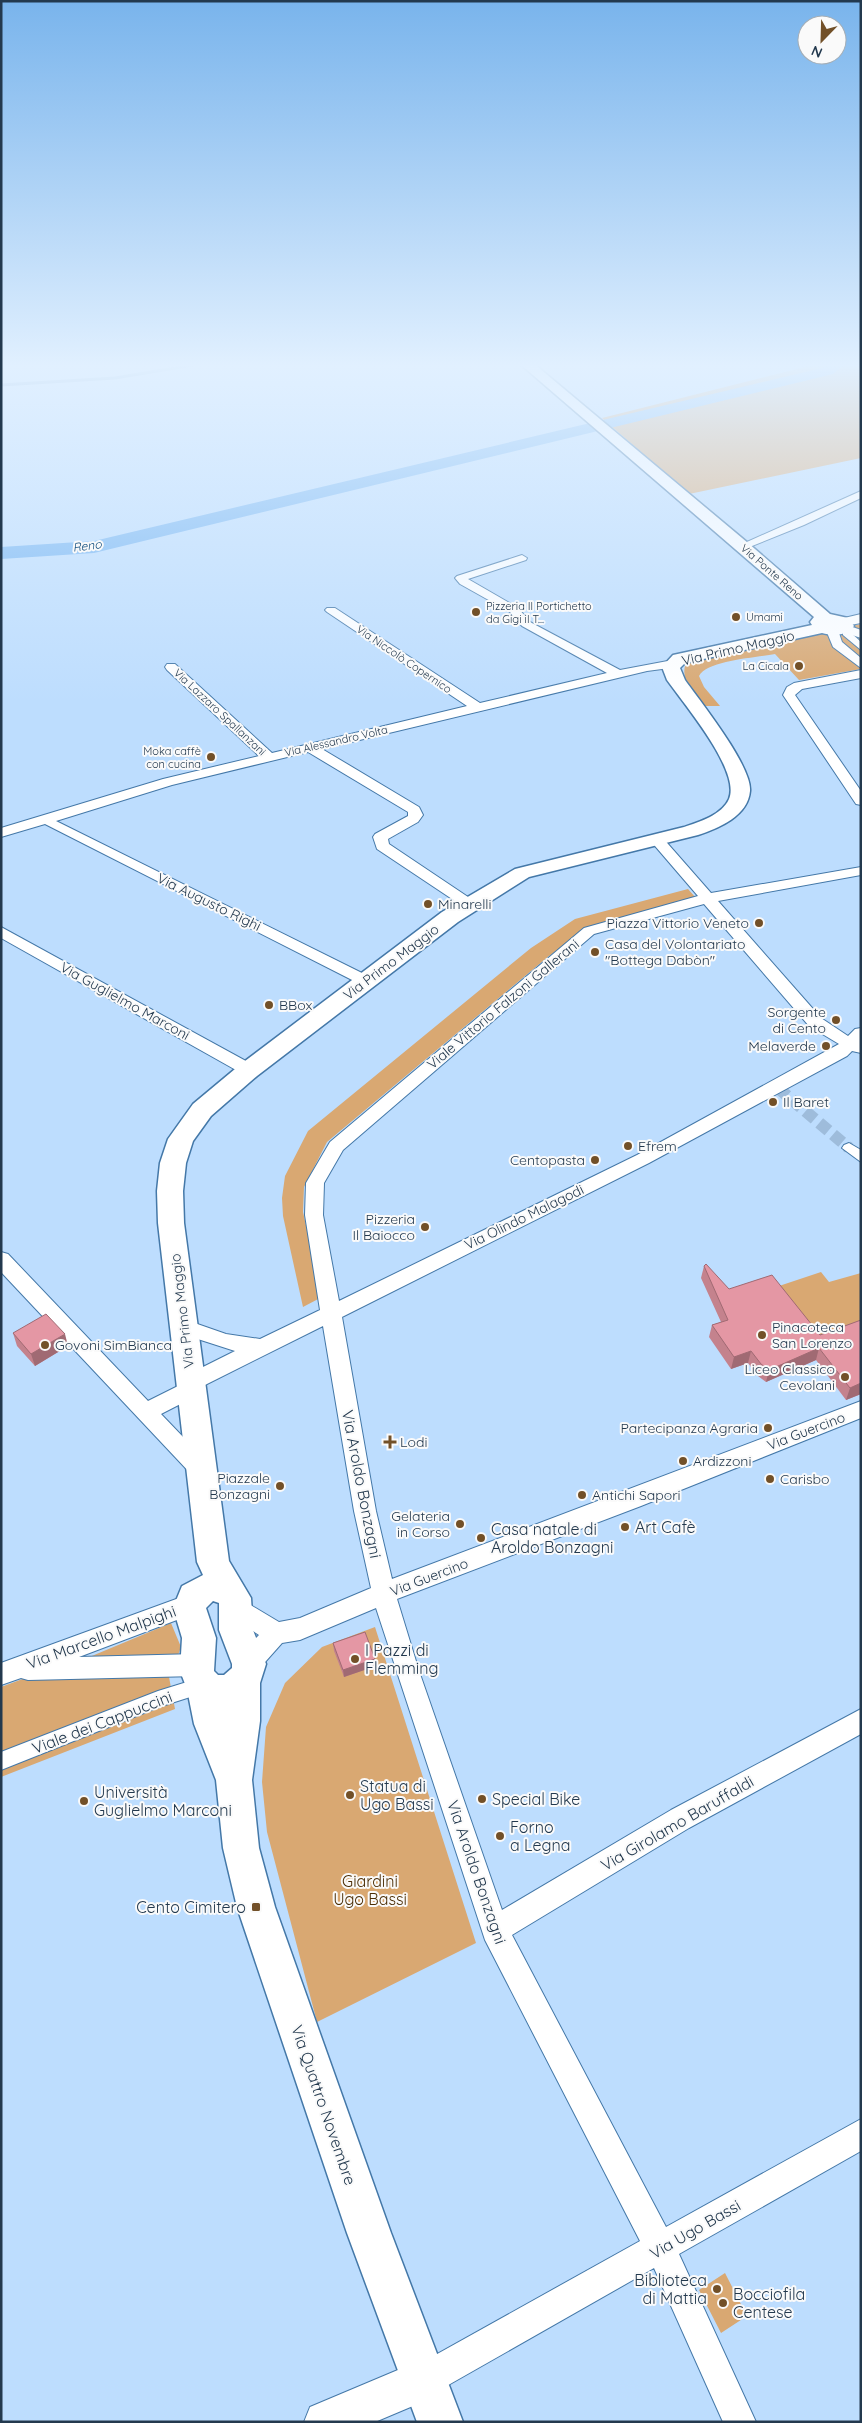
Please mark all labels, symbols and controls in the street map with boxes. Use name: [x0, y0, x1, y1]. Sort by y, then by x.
north arrow: [797, 15, 847, 65]
text: N: [809, 42, 825, 62]
water label: Reno: [72, 536, 103, 555]
street label: Via Ponte Reno: [738, 541, 806, 603]
place label: Pizzeria Il Portichetto da Gigi il T...: [486, 599, 592, 626]
marker: Pizzeria Il Portichetto da Gigi il T...: [470, 606, 482, 618]
place label: Umami: [746, 610, 783, 624]
marker: Umami: [730, 611, 742, 623]
street label: Via Niccolò Copernico: [354, 622, 455, 696]
street label: Via Primo Maggio: [680, 626, 796, 670]
place label: La Cicala: [742, 659, 789, 673]
marker: La Cicala: [793, 660, 805, 672]
street label: Via Lazzaro Spallanzani: [171, 666, 269, 758]
street label: Via Alessandro Volta: [283, 722, 389, 760]
place label: Moka caffè con cucina: [143, 744, 201, 771]
marker: Moka caffè con cucina: [205, 751, 217, 763]
street label: Via Augusto Righi: [154, 869, 264, 935]
place label: Minarelli: [438, 895, 492, 913]
marker: Minarelli: [422, 898, 434, 910]
place label: Piazza Vittorio Veneto: [607, 914, 749, 932]
marker: Piazza Vittorio Veneto: [753, 917, 765, 929]
street label: Via Primo Maggio: [340, 920, 442, 1004]
street label: Viale Vittorio Falzoni Gallerani: [423, 935, 583, 1073]
place label: Casa del Volontariato "Bottega Dabòn": [605, 935, 745, 969]
marker: Casa del Volontariato "Bottega Dabòn": [589, 946, 601, 958]
street label: Via Guglielmo Marconi: [57, 958, 193, 1044]
place label: BBox: [279, 996, 313, 1014]
marker: BBox: [263, 999, 275, 1011]
place label: Sorgente di Cento: [767, 1003, 826, 1037]
marker: Sorgente di Cento: [830, 1014, 842, 1026]
place label: Melaverde: [748, 1037, 816, 1055]
marker: Melaverde: [820, 1040, 832, 1052]
place label: Il Baret: [783, 1093, 829, 1111]
marker: Il Baret: [767, 1096, 779, 1108]
place label: Efrem: [638, 1137, 677, 1155]
marker: Efrem: [622, 1140, 634, 1152]
place label: Centopasta: [510, 1151, 585, 1169]
marker: Centopasta: [589, 1154, 601, 1166]
street label: Via Olindo Malagodi: [461, 1180, 587, 1254]
place label: Pizzeria Il Baiocco: [352, 1210, 415, 1244]
marker: Pizzeria Il Baiocco: [419, 1221, 431, 1233]
street label: Via Primo Maggio: [166, 1253, 198, 1369]
place label: Pinacoteca San Lorenzo: [772, 1318, 852, 1352]
marker: Pinacoteca San Lorenzo: [756, 1329, 768, 1341]
place label: Govoni SimBianca: [55, 1336, 172, 1354]
marker: Govoni SimBianca: [39, 1339, 51, 1351]
place label: Liceo Classico Cevolani: [744, 1360, 835, 1394]
marker: Liceo Classico Cevolani: [839, 1371, 851, 1383]
street label: Via Aroldo Bonzagni: [338, 1408, 386, 1560]
street label: Via Guercino: [764, 1408, 848, 1454]
place label: Partecipanza Agraria: [621, 1419, 758, 1437]
marker: Partecipanza Agraria: [762, 1422, 774, 1434]
place label: Lodi: [400, 1433, 427, 1451]
marker: Lodi: [384, 1436, 396, 1448]
place label: Ardizzoni: [693, 1452, 751, 1470]
marker: Ardizzoni: [677, 1455, 689, 1467]
place label: Piazzale Bonzagni: [209, 1469, 270, 1503]
place label: Carisbo: [780, 1470, 830, 1488]
marker: Carisbo: [764, 1473, 776, 1485]
marker: Piazzale Bonzagni: [274, 1480, 286, 1492]
place label: Antichi Sapori: [592, 1486, 681, 1504]
marker: Antichi Sapori: [576, 1489, 588, 1501]
place label: Gelateria in Corso: [391, 1507, 450, 1541]
place label: Art Cafè: [635, 1517, 696, 1537]
marker: Gelateria in Corso: [454, 1518, 466, 1530]
place label: Casa natale di Aroldo Bonzagni: [491, 1519, 613, 1557]
marker: Art Cafè: [619, 1521, 631, 1533]
marker: Casa natale di Aroldo Bonzagni: [475, 1532, 487, 1544]
street label: Via Guercino: [387, 1554, 471, 1600]
street label: Via Marcello Malpighi: [24, 1601, 178, 1673]
place label: I Pazzi di Flemming: [365, 1640, 438, 1678]
marker: I Pazzi di Flemming: [349, 1653, 361, 1665]
street label: Viale dei Cappuccini: [29, 1686, 175, 1758]
street label: Via Girolamo Baruffaldi: [597, 1771, 757, 1875]
place label: Statua di Ugo Bassi: [360, 1776, 434, 1814]
place label: Università Guglielmo Marconi: [94, 1782, 232, 1820]
marker: Statua di Ugo Bassi: [344, 1789, 356, 1801]
place label: Special Bike: [492, 1789, 580, 1809]
marker: Special Bike: [476, 1793, 488, 1805]
marker: Università Guglielmo Marconi: [78, 1795, 90, 1807]
street label: Via Aroldo Bonzagni: [443, 1798, 511, 1946]
place label: Forno a Legna: [510, 1817, 570, 1855]
marker: Forno a Legna: [494, 1830, 506, 1842]
park label: Giardini Ugo Bassi: [333, 1871, 407, 1909]
place label: Cento Cimitero: [136, 1897, 246, 1917]
marker: Cento Cimitero: [250, 1901, 262, 1913]
street label: Via Quattro Novembre: [287, 2022, 361, 2188]
street label: Via Ugo Bassi: [646, 2195, 744, 2263]
place label: Biblioteca di Mattia: [634, 2270, 707, 2308]
marker: Biblioteca di Mattia: [711, 2283, 723, 2295]
place label: Bocciofila Centese: [733, 2284, 805, 2322]
marker: Bocciofila Centese: [717, 2297, 729, 2309]

